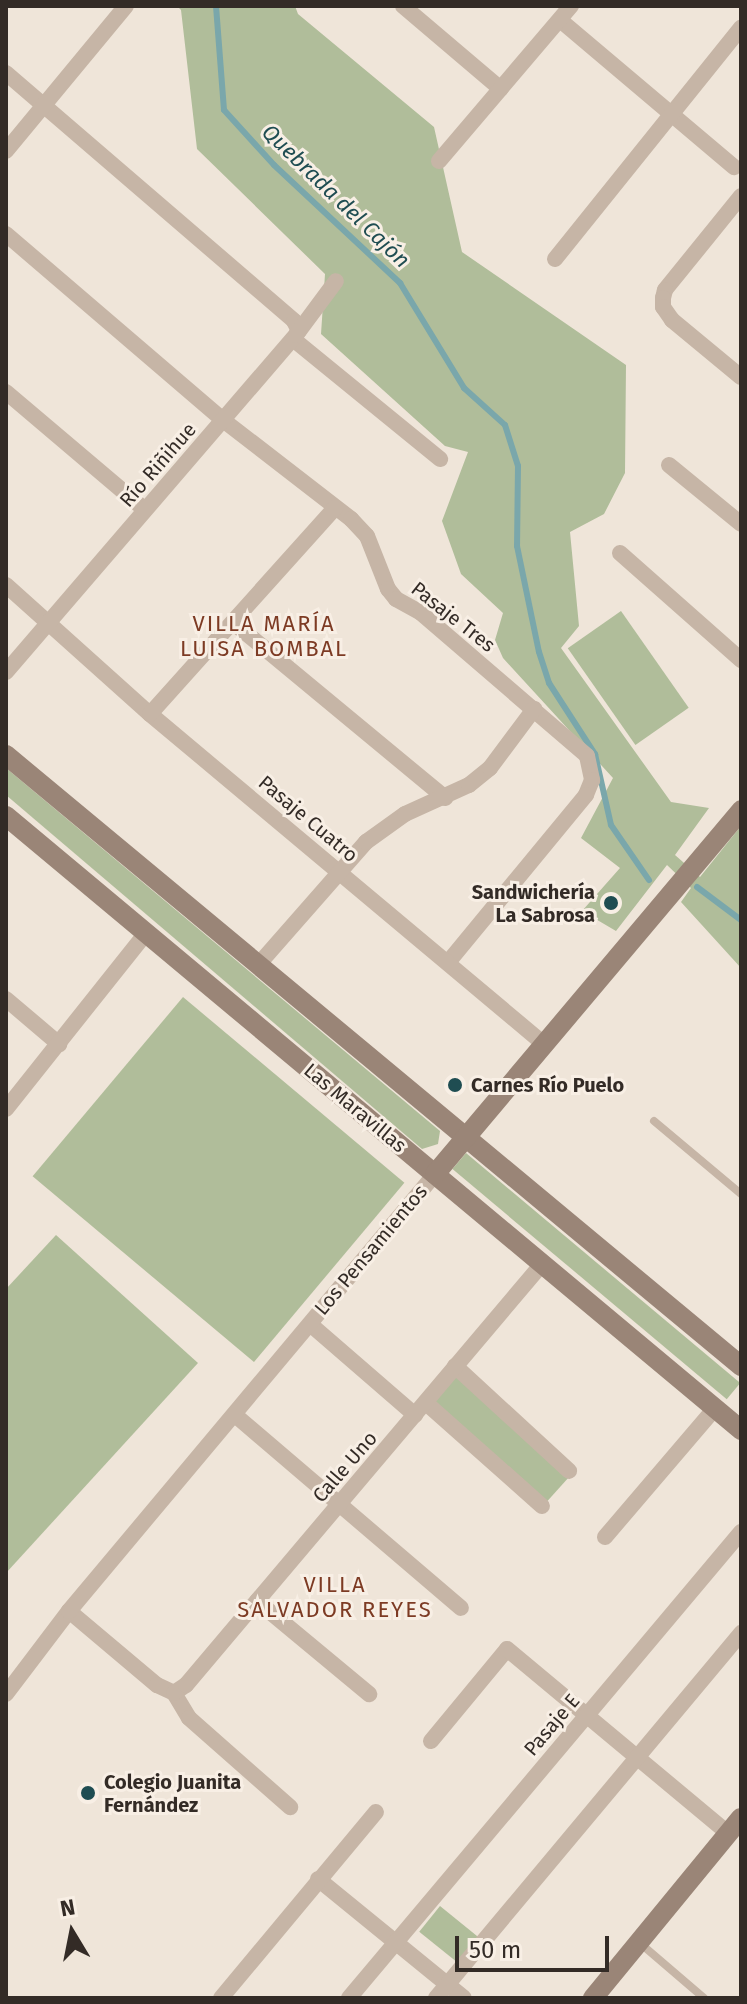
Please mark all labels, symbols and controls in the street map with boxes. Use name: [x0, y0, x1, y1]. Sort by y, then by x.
water label: Quebrada del Cajón: [257, 119, 415, 273]
street label: Río Riñihue: [115, 418, 201, 512]
street label: Pasaje Tres: [406, 577, 500, 657]
district label: VILLA MARÍA LUISA BOMBAL: [180, 610, 348, 662]
street label: Pasaje Cuatro: [253, 771, 363, 867]
place label: Sandwichería La Sabrosa: [472, 880, 595, 927]
marker: Sandwichería La Sabrosa: [602, 894, 620, 912]
street label: Las Maravillas: [299, 1058, 411, 1158]
place label: Carnes Río Puelo: [471, 1073, 624, 1097]
marker: Carnes Río Puelo: [446, 1076, 464, 1094]
street label: Los Pensamientos: [309, 1180, 433, 1320]
street label: Calle Uno: [308, 1427, 382, 1507]
district label: VILLA SALVADOR REYES: [237, 1571, 433, 1622]
street label: Pasaje E: [519, 1689, 585, 1761]
place label: Colegio Juanita Fernández: [104, 1770, 241, 1817]
marker: Colegio Juanita Fernández: [79, 1784, 97, 1802]
north arrow: [32, 1892, 112, 1972]
text: N: [58, 1893, 77, 1922]
scale bar: [459, 1920, 613, 1970]
text: 50 m: [469, 1936, 521, 1964]

